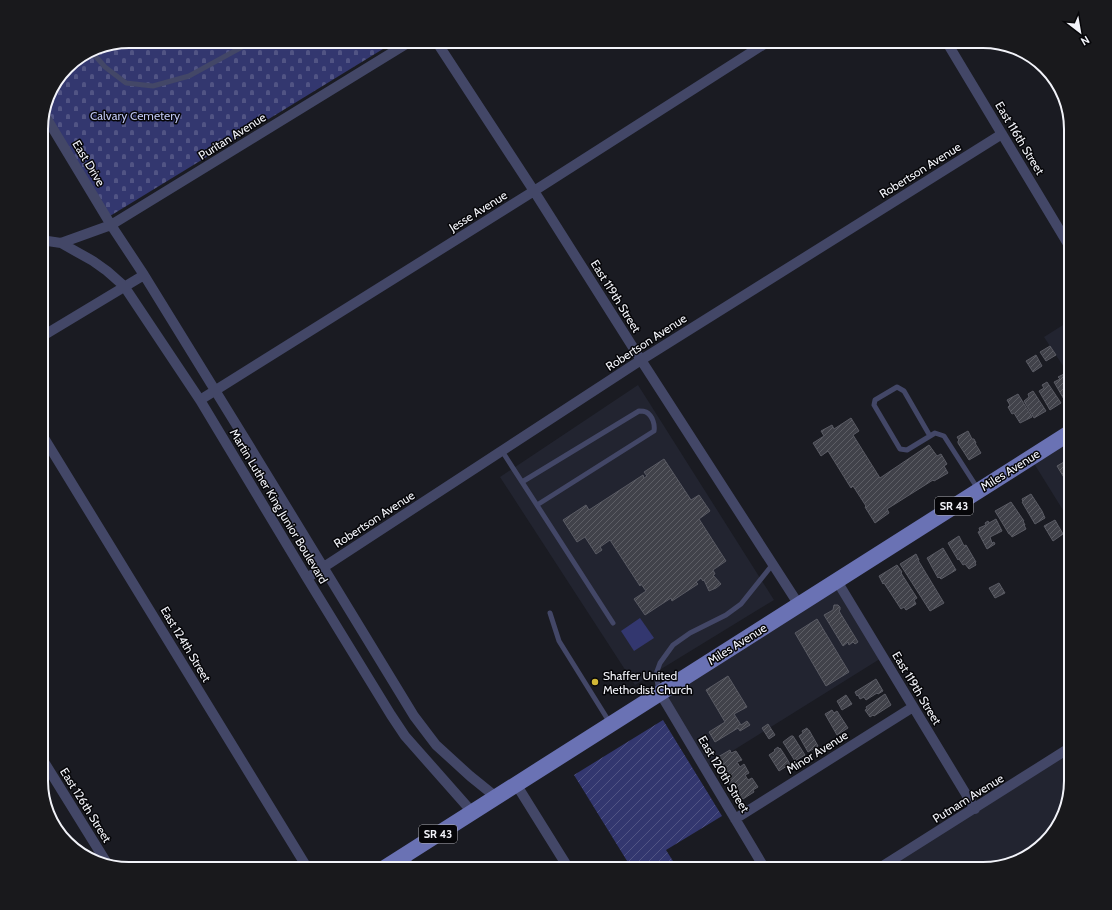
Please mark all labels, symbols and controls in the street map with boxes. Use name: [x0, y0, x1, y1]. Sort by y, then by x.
north arrow: [1060, 12, 1100, 52]
text: N: [1078, 33, 1092, 49]
street label: East 116th Street: [992, 99, 1048, 177]
park label: Calvary Cemetery: [90, 108, 180, 123]
street label: Puritan Avenue: [196, 109, 268, 163]
street label: East Drive: [69, 137, 109, 189]
street label: Robertson Avenue: [876, 139, 964, 201]
street label: Jesse Avenue: [445, 187, 510, 235]
street label: East 119th Street: [588, 257, 644, 335]
street label: Robertson Avenue: [603, 310, 689, 374]
street label: Martin Luther King Junior Boulevard: [227, 426, 331, 586]
street label: Miles Avenue: [978, 446, 1042, 494]
street label: Robertson Avenue: [331, 487, 417, 551]
road number: SR 43: [935, 497, 973, 515]
street label: East 124th Street: [158, 604, 214, 684]
street label: Miles Avenue: [705, 620, 769, 668]
street label: East 119th Street: [889, 649, 945, 727]
place label: Shaffer United Methodist Church: [603, 668, 693, 697]
marker: Shaffer United Methodist Church: [590, 677, 600, 687]
street label: Minor Avenue: [783, 727, 851, 777]
street label: East 120th Street: [695, 733, 753, 815]
street label: East 126th Street: [57, 765, 115, 845]
street label: Putnam Avenue: [930, 770, 1006, 826]
road number: SR 43: [419, 825, 457, 843]

